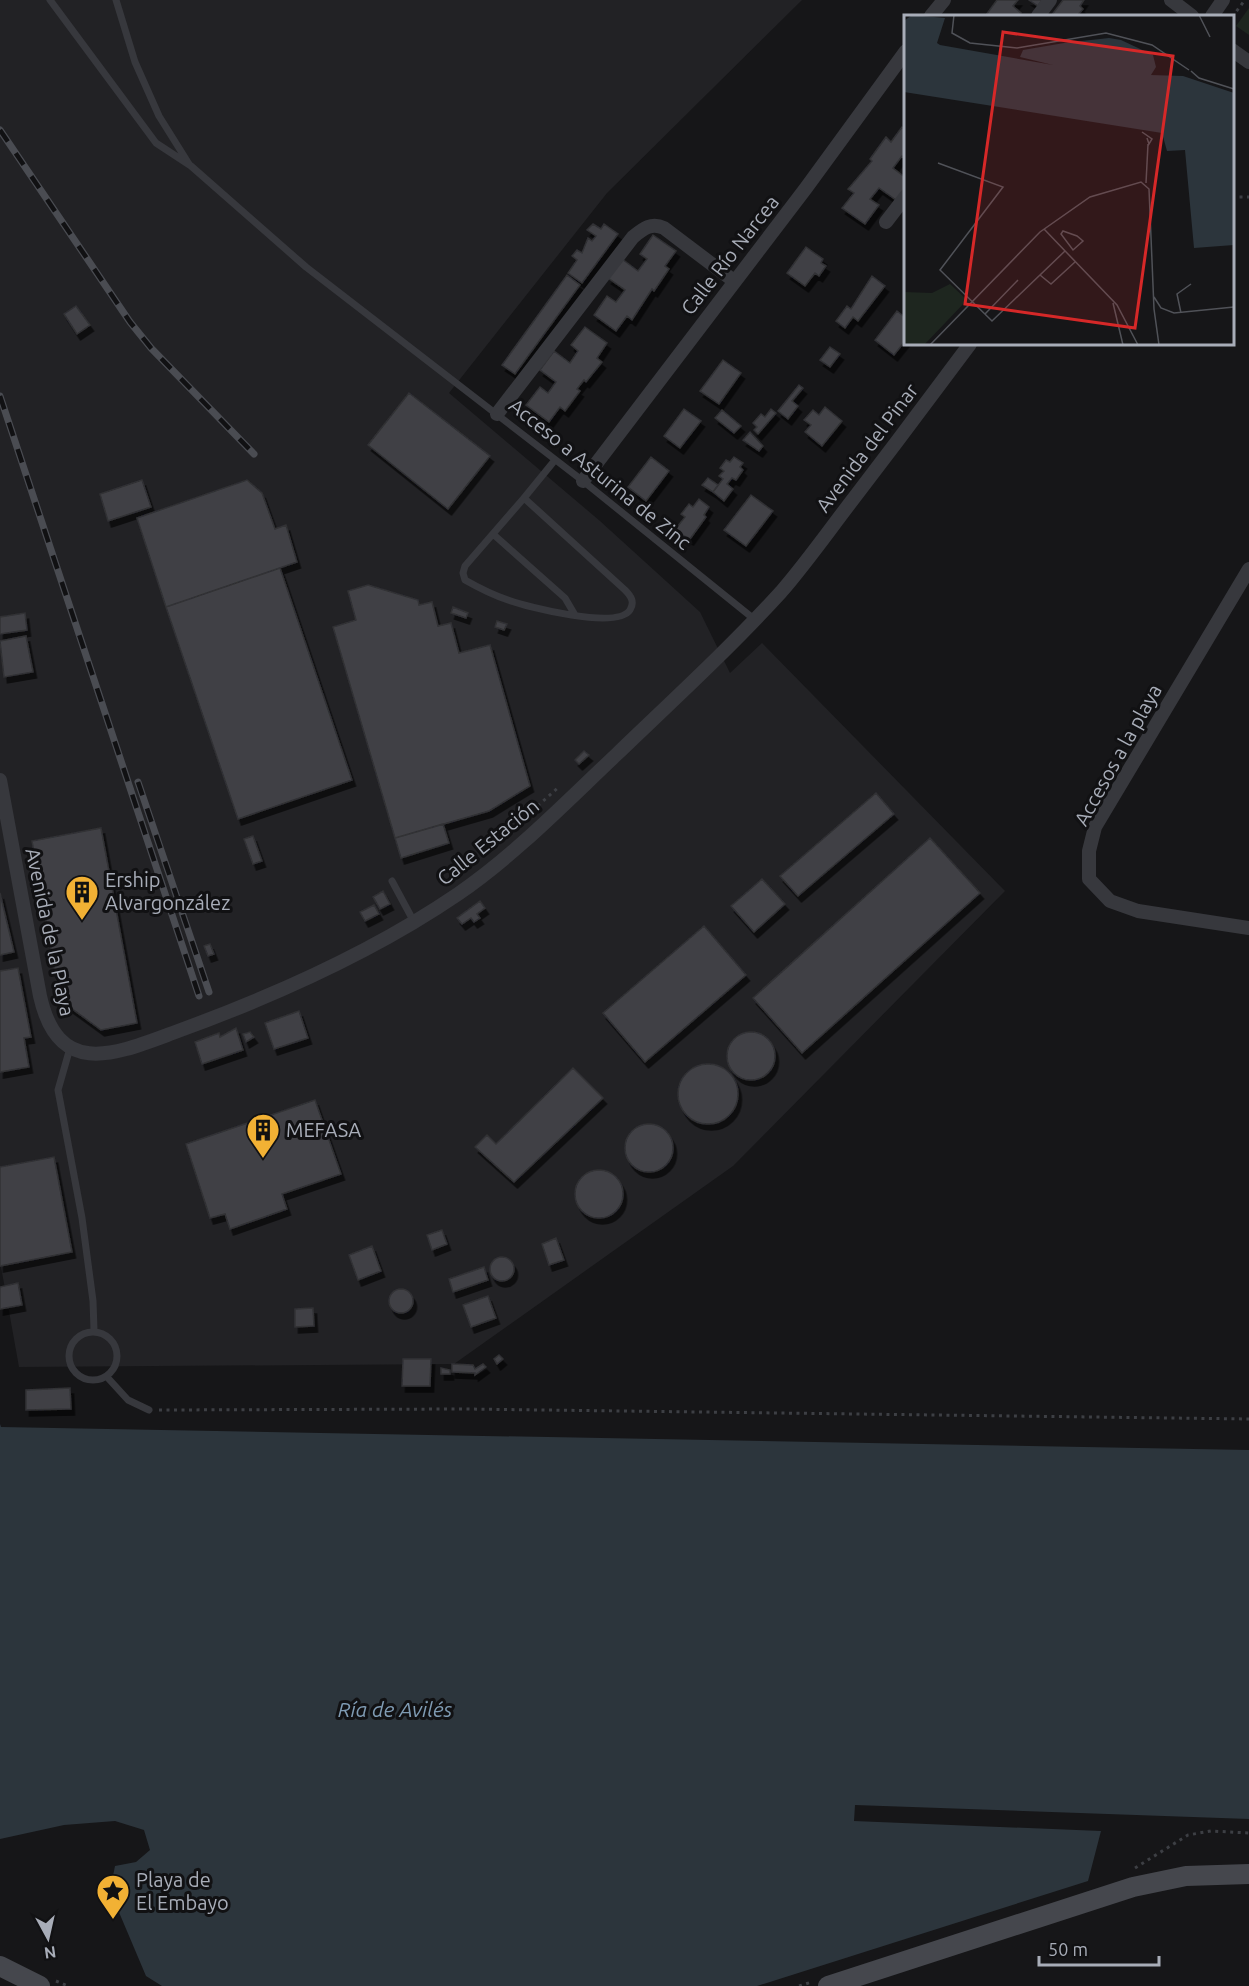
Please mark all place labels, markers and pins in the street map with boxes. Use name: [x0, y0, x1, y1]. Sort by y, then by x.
place label: Ership Alvargonzález: [105, 868, 230, 914]
building icon: Ership Alvargonzález: [64, 874, 100, 921]
building icon: MEFASA: [245, 1112, 281, 1159]
place label: MEFASA: [286, 1118, 361, 1141]
place label: Playa de El Embayo: [136, 1868, 229, 1914]
place icon: Playa de El Embayo: [95, 1873, 131, 1920]

